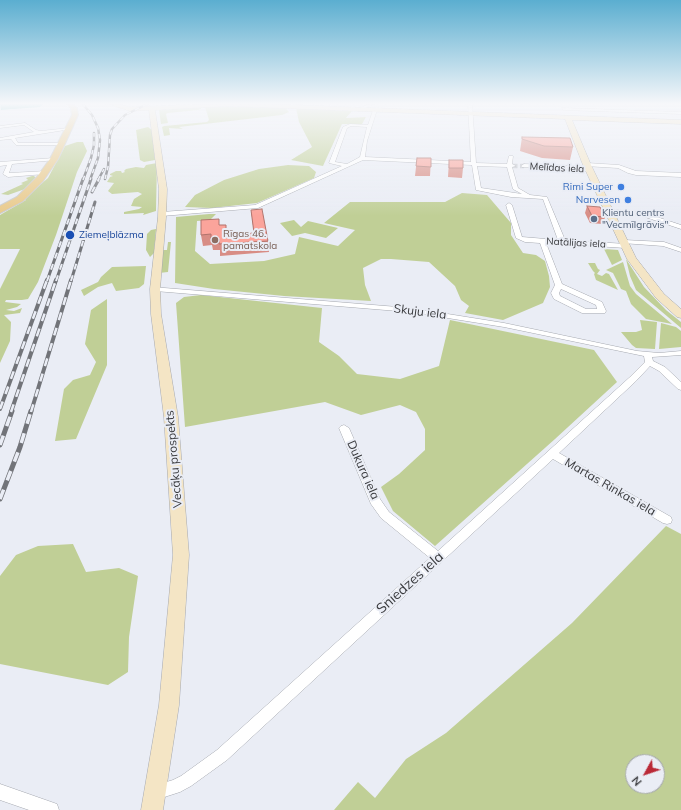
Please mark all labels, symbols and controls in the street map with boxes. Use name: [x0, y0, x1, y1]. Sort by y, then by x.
street label: Melīdas iela: [529, 161, 585, 175]
place label: Rimi Super: [563, 181, 613, 193]
marker: Rimi Super: [616, 182, 626, 192]
place label: Narvesen: [576, 194, 620, 206]
marker: Narvesen: [623, 195, 633, 205]
place label: Klientu centrs "Vecmīlgrāvis": [602, 207, 668, 230]
marker: Klientu centrs "Vecmīlgrāvis": [589, 214, 599, 224]
place label: Rīgas 46. pamatskola: [223, 228, 277, 252]
marker: Ziemeļblāzma: [64, 229, 76, 241]
place label: Ziemeļblāzma: [79, 229, 144, 241]
marker: Rīgas 46. pamatskola: [210, 235, 220, 245]
street label: Natālijas iela: [546, 235, 606, 251]
street label: Skuju iela: [393, 302, 447, 322]
street label: Vecāķu prospekts: [163, 410, 185, 508]
street label: Dukura iela: [344, 438, 382, 502]
street label: Martas Rinkas iela: [562, 455, 658, 519]
street label: Sniedzes iela: [373, 549, 447, 617]
north arrow: [625, 754, 665, 794]
text: N: [629, 773, 645, 789]

